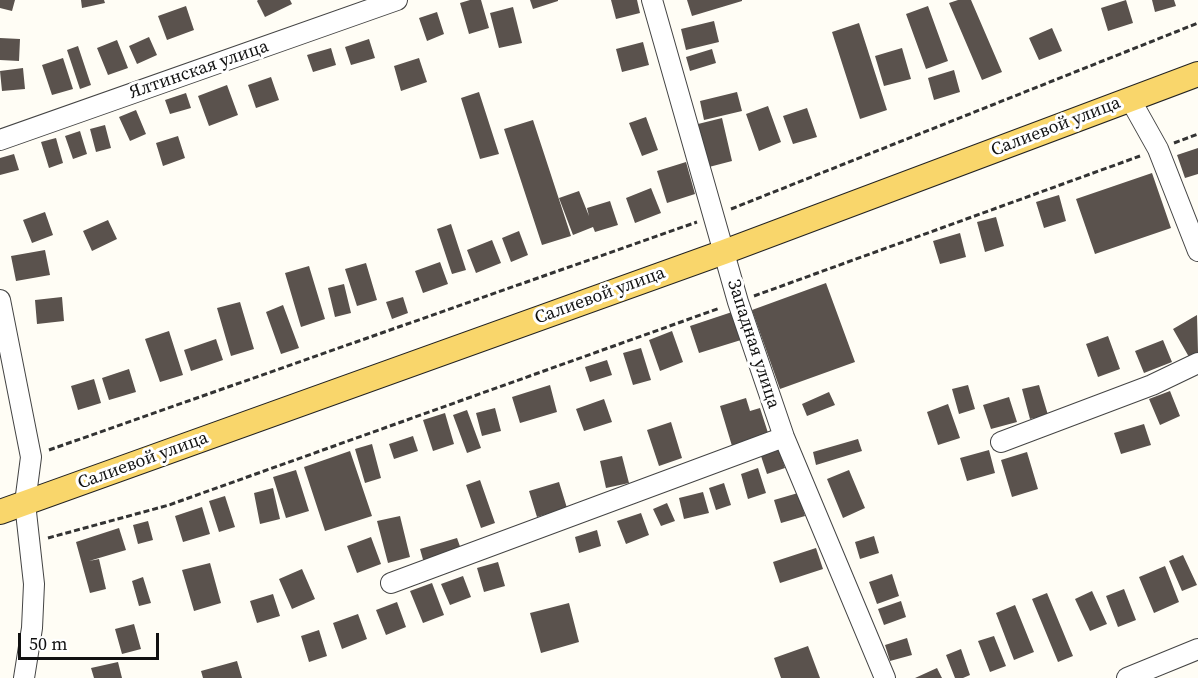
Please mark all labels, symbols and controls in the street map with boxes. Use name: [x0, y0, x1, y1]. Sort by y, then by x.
street label: Ялтинская улица: [126, 36, 272, 104]
street label: Салиевой улица: [988, 92, 1124, 162]
street label: Салиевой улица: [532, 262, 668, 330]
street label: Западная улица: [722, 277, 784, 411]
street label: Салиевой улица: [75, 427, 211, 495]
scale bar: [21, 621, 162, 659]
text: 50 m: [29, 631, 67, 656]

